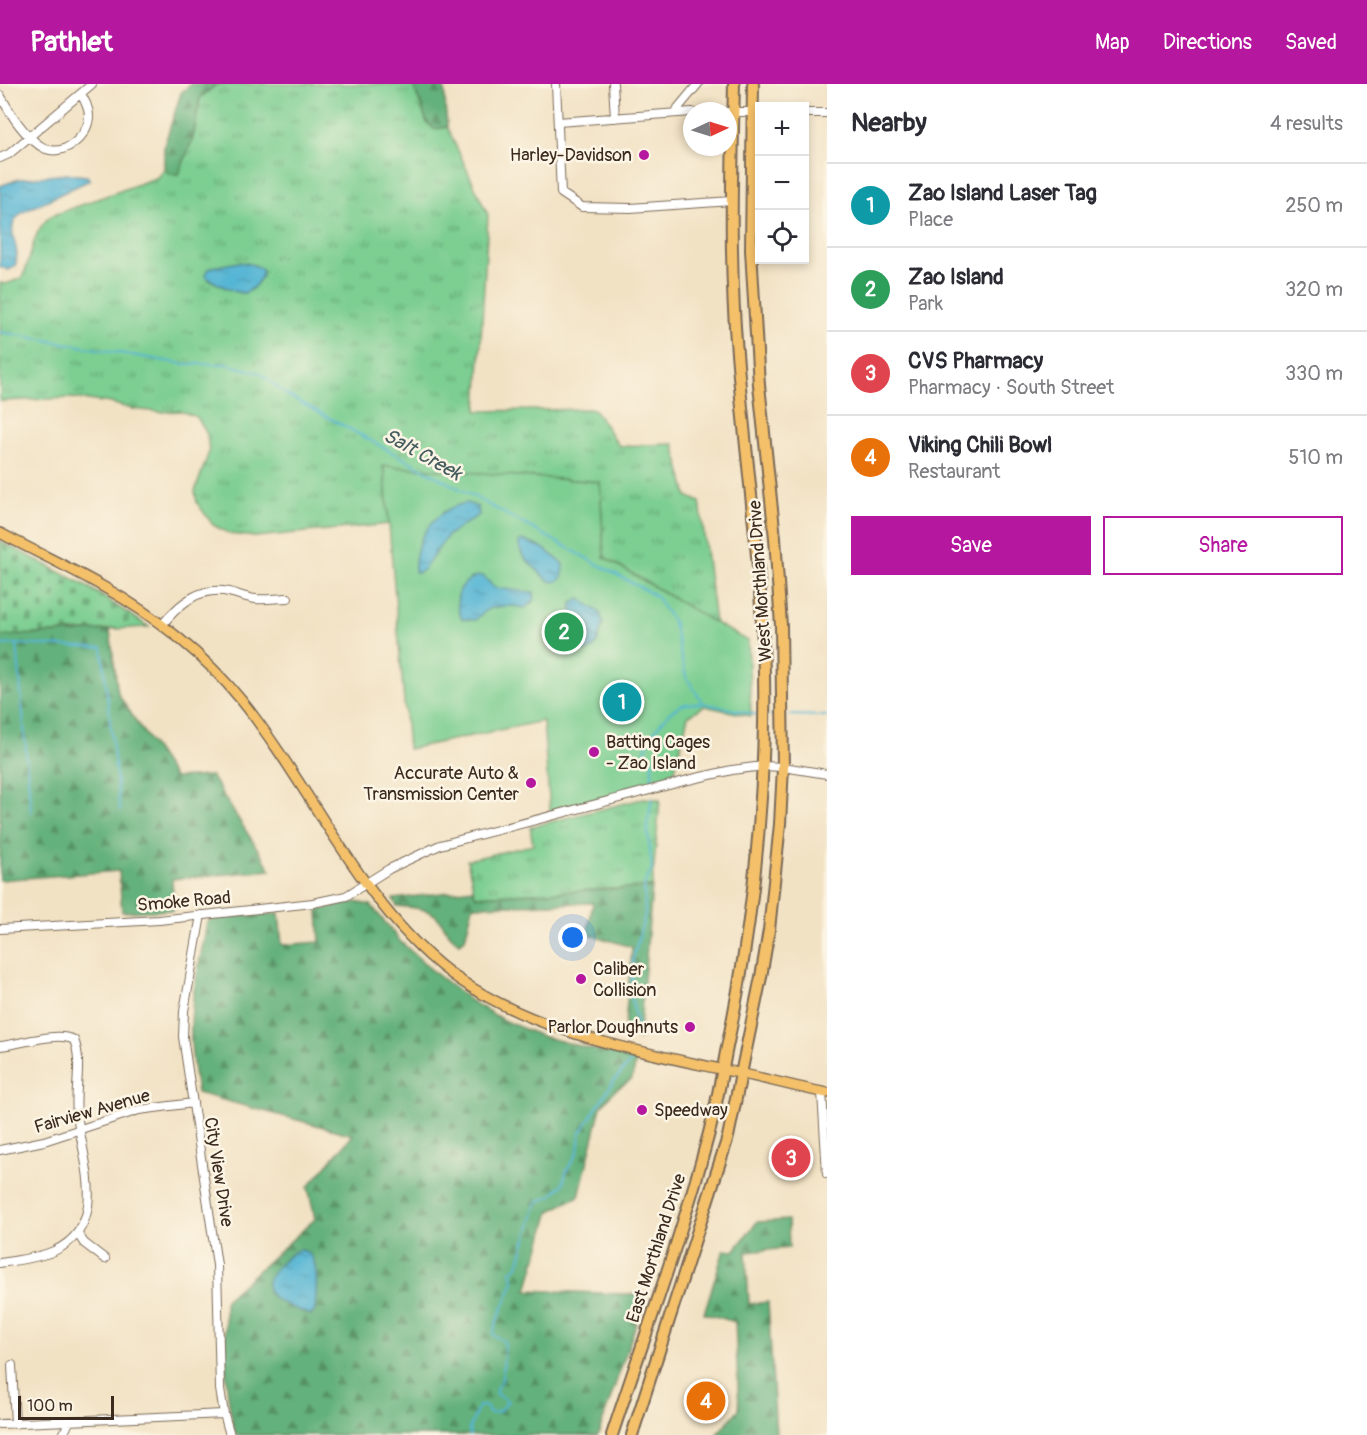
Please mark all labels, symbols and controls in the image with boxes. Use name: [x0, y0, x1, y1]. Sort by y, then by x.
text: Pathlet: [30, 25, 113, 60]
text: Map: [1095, 29, 1130, 56]
text: Directions: [1163, 29, 1252, 56]
text: Saved: [1285, 29, 1337, 56]
north arrow: [683, 102, 737, 156]
map controls: [755, 102, 809, 264]
button: +: [755, 102, 809, 156]
text: Nearby: [851, 107, 927, 139]
text: 4 results: [1270, 111, 1343, 136]
place label: Harley-Davidson: [510, 144, 632, 167]
marker: Harley-Davidson: [637, 148, 651, 162]
button: −: [755, 156, 809, 210]
text: Zao Island Laser Tag: [908, 179, 1097, 207]
text: 1: [867, 193, 874, 218]
text: 250 m: [1285, 193, 1343, 218]
text: Place: [908, 207, 953, 232]
button: locate: [755, 210, 809, 264]
text: Zao Island: [908, 263, 1004, 291]
text: 2: [865, 277, 876, 302]
text: 320 m: [1285, 277, 1343, 302]
text: Park: [908, 291, 943, 316]
text: CVS Pharmacy: [908, 347, 1043, 375]
text: 3: [865, 361, 876, 386]
text: 330 m: [1285, 361, 1343, 386]
text: Pharmacy · South Street: [908, 375, 1114, 400]
water label: Salt Creek: [379, 423, 468, 487]
text: Viking Chili Bowl: [908, 431, 1052, 459]
text: 4: [865, 445, 876, 470]
text: 510 m: [1289, 445, 1343, 470]
text: Restaurant: [908, 459, 1000, 484]
street label: West Morthland Drive: [743, 499, 778, 662]
button: Save: [851, 516, 1091, 575]
button: Share: [1103, 516, 1343, 575]
pin: 2: [544, 610, 584, 654]
pin: 1: [602, 680, 642, 724]
place label: Batting Cages - Zao Island: [606, 731, 710, 775]
marker: Batting Cages - Zao Island: [587, 745, 601, 759]
place label: Accurate Auto & Transmission Center: [363, 762, 520, 806]
marker: Accurate Auto & Transmission Center: [524, 776, 538, 790]
street label: Smoke Road: [136, 886, 232, 917]
your location: [558, 923, 587, 952]
place label: Caliber Collision: [593, 958, 656, 1002]
marker: Caliber Collision: [574, 972, 588, 986]
place label: Parlor Doughnuts: [547, 1016, 678, 1039]
marker: Parlor Doughnuts: [683, 1020, 697, 1034]
street label: Fairview Avenue: [32, 1084, 153, 1139]
place label: Speedway: [654, 1099, 728, 1122]
marker: Speedway: [635, 1103, 649, 1117]
street label: City View Drive: [199, 1116, 239, 1229]
pin: 3: [772, 1136, 810, 1180]
street label: East Morthland Drive: [622, 1171, 691, 1325]
pin: 4: [686, 1378, 726, 1424]
scale bar: [18, 1393, 114, 1420]
text: 100 m: [27, 1396, 73, 1416]

